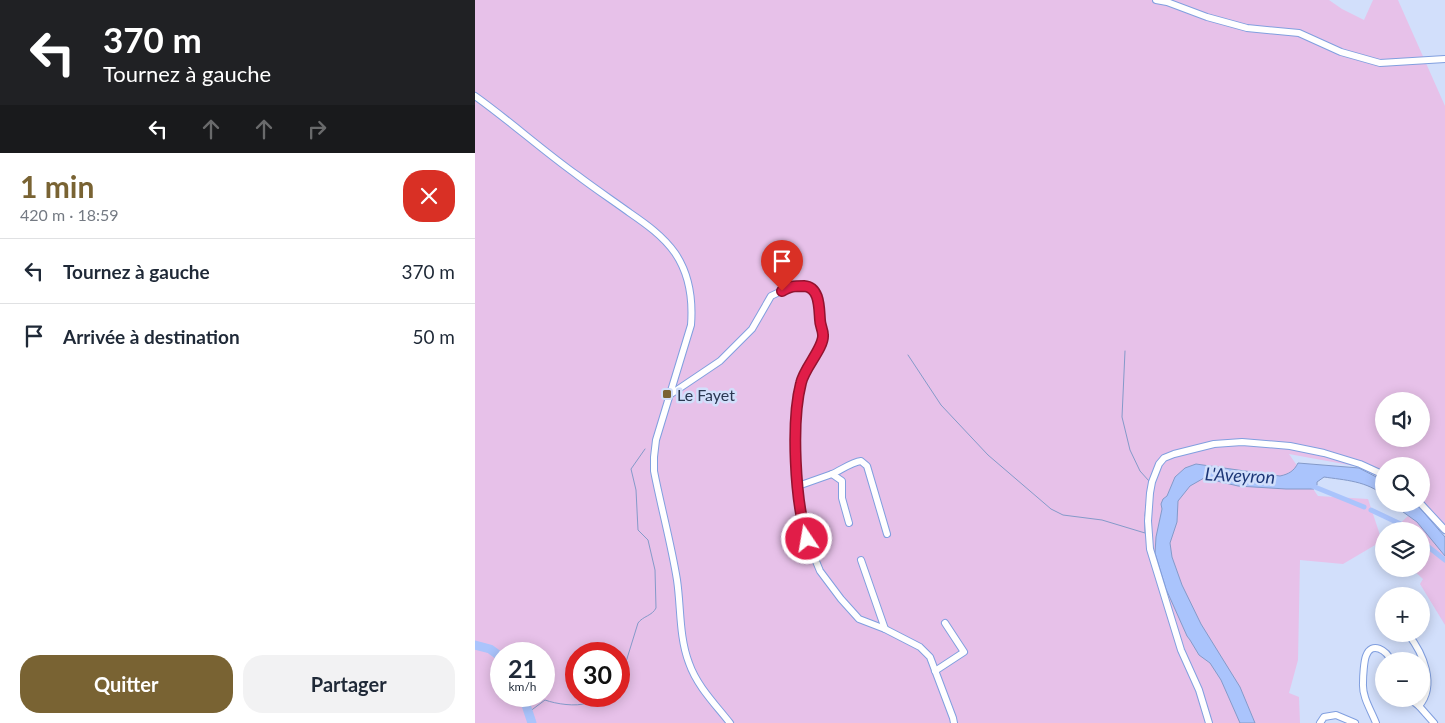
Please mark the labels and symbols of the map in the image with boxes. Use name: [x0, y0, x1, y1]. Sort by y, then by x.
pin: [761, 240, 803, 291]
place label: Le Fayet: [677, 385, 735, 404]
marker: Le Fayet: [661, 388, 673, 400]
water label: L'Aveyron: [1204, 462, 1276, 488]
position arrow: [780, 512, 832, 564]
speed limit sign: 30: [565, 642, 630, 707]

